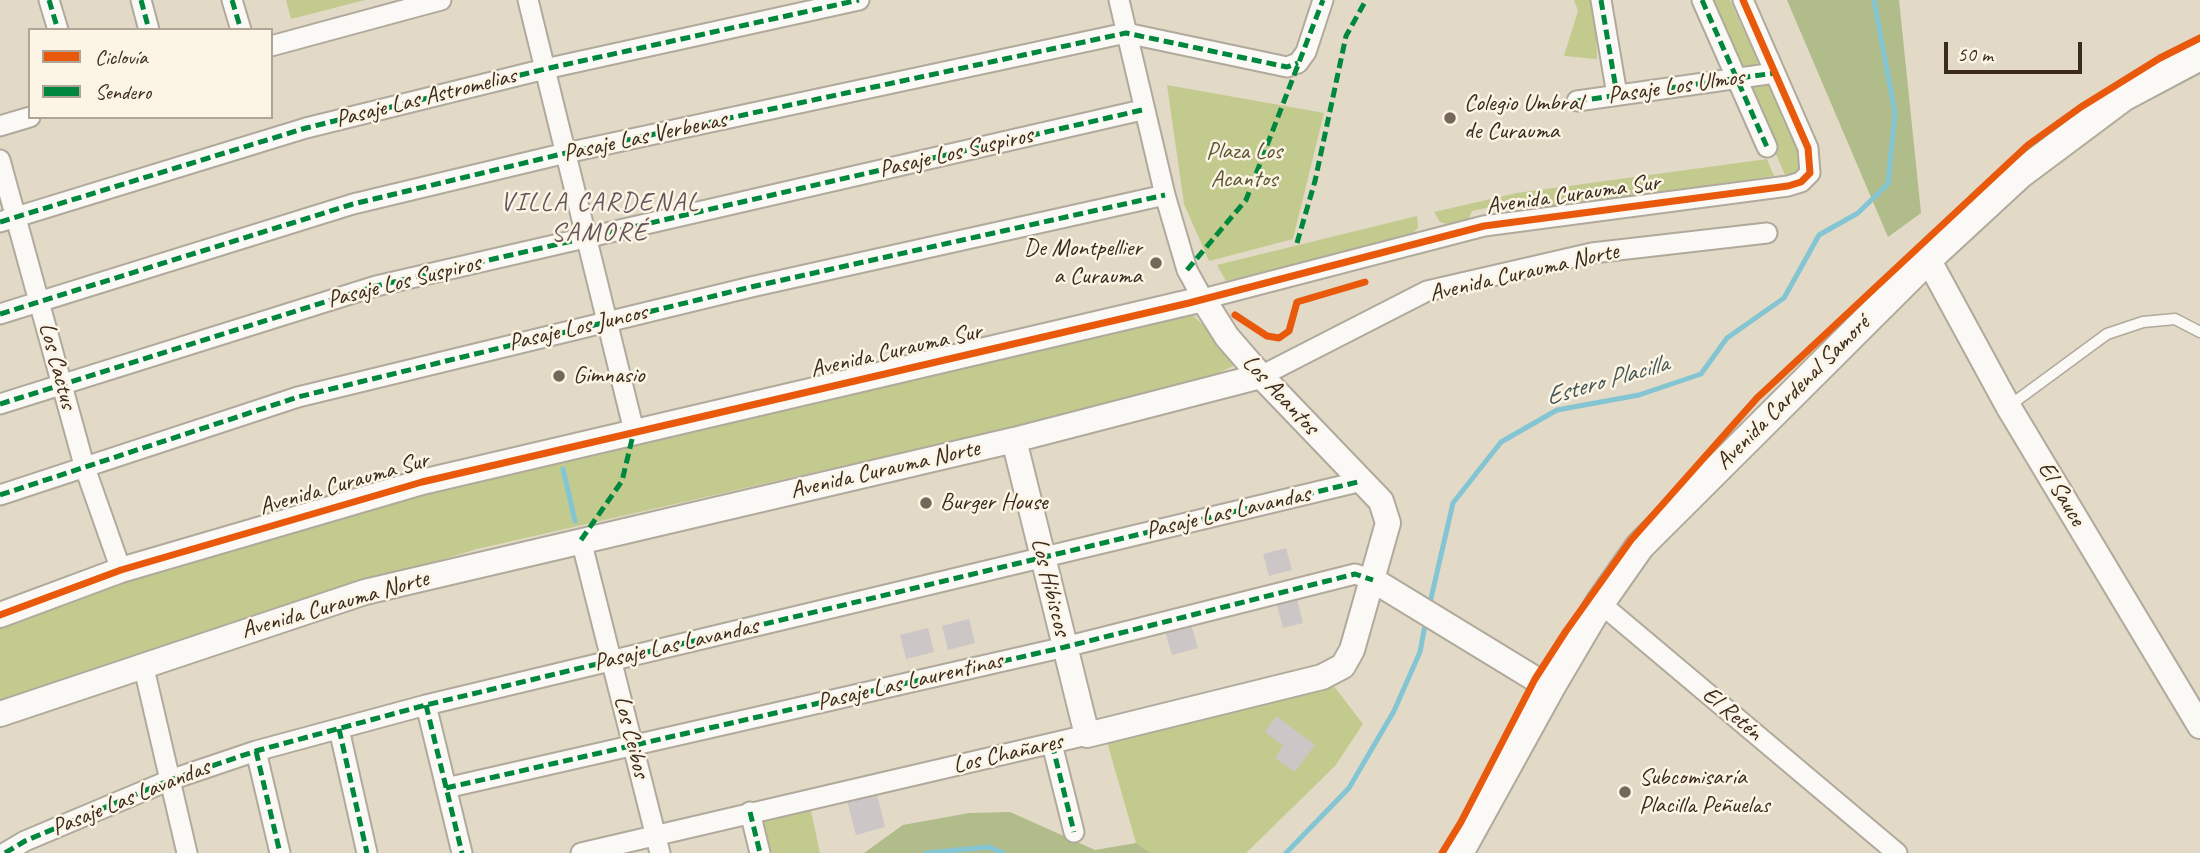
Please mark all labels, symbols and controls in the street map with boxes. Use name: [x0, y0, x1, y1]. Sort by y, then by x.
legend: [28, 28, 273, 119]
scale bar: [1948, 28, 2086, 72]
text: 50 m: [1957, 41, 1993, 67]
text: Ciclovía: [95, 44, 147, 70]
street label: Pasaje Las Astromelias: [333, 62, 519, 134]
street label: Pasaje Los Ulmos: [1606, 63, 1746, 111]
text: Sendero: [95, 79, 151, 105]
place label: Colegio Umbral de Curauma: [1464, 90, 1582, 146]
street label: Pasaje Las Verbenas: [561, 106, 729, 168]
marker: Colegio Umbral de Curauma: [1442, 110, 1458, 126]
street label: Pasaje Los Suspiros: [876, 121, 1036, 185]
park label: Plaza Los Acantos: [1206, 138, 1282, 194]
street label: Avenida Curauma Sur: [1484, 169, 1662, 221]
district label: VILLA CARDENAL SAMORÉ: [503, 187, 697, 248]
place label: De Montpellier a Curauma: [1024, 235, 1142, 291]
street label: Avenida Curauma Norte: [1427, 237, 1621, 309]
street label: Pasaje Los Suspiros: [324, 249, 484, 315]
marker: De Montpellier a Curauma: [1148, 255, 1164, 271]
street label: Pasaje Los Juncos: [506, 298, 650, 358]
street label: Avenida Cardenal Samoré: [1710, 310, 1876, 476]
street label: Avenida Curauma Sur: [808, 317, 984, 385]
street label: Los Cactus: [32, 320, 82, 412]
street label: Los Acantos: [1236, 349, 1324, 441]
water label: Estero Placilla: [1542, 349, 1672, 413]
place label: Gimnasio: [573, 362, 644, 390]
marker: Gimnasio: [551, 368, 567, 384]
street label: Avenida Curauma Norte: [788, 434, 982, 506]
street label: Avenida Curauma Sur: [256, 446, 432, 522]
street label: El Sauce: [2031, 457, 2091, 531]
street label: Pasaje Las Lavandas: [1143, 480, 1313, 546]
place label: Burger House: [940, 489, 1048, 517]
marker: Burger House: [918, 495, 934, 511]
street label: Los Hibiscos: [1024, 535, 1076, 639]
street label: Avenida Curauma Norte: [238, 565, 432, 645]
street label: Pasaje Las Lavandas: [591, 612, 761, 678]
street label: Pasaje Las Laurentinas: [814, 647, 1006, 717]
street label: El Retén: [1696, 681, 1768, 747]
street label: Los Ceibos: [607, 693, 655, 781]
street label: Los Chañares: [950, 727, 1066, 781]
street label: Pasaje Las Lavandas: [48, 753, 214, 843]
place label: Subcomisaría Placilla Peñuelas: [1639, 764, 1770, 820]
marker: Subcomisaría Placilla Peñuelas: [1617, 784, 1633, 800]

